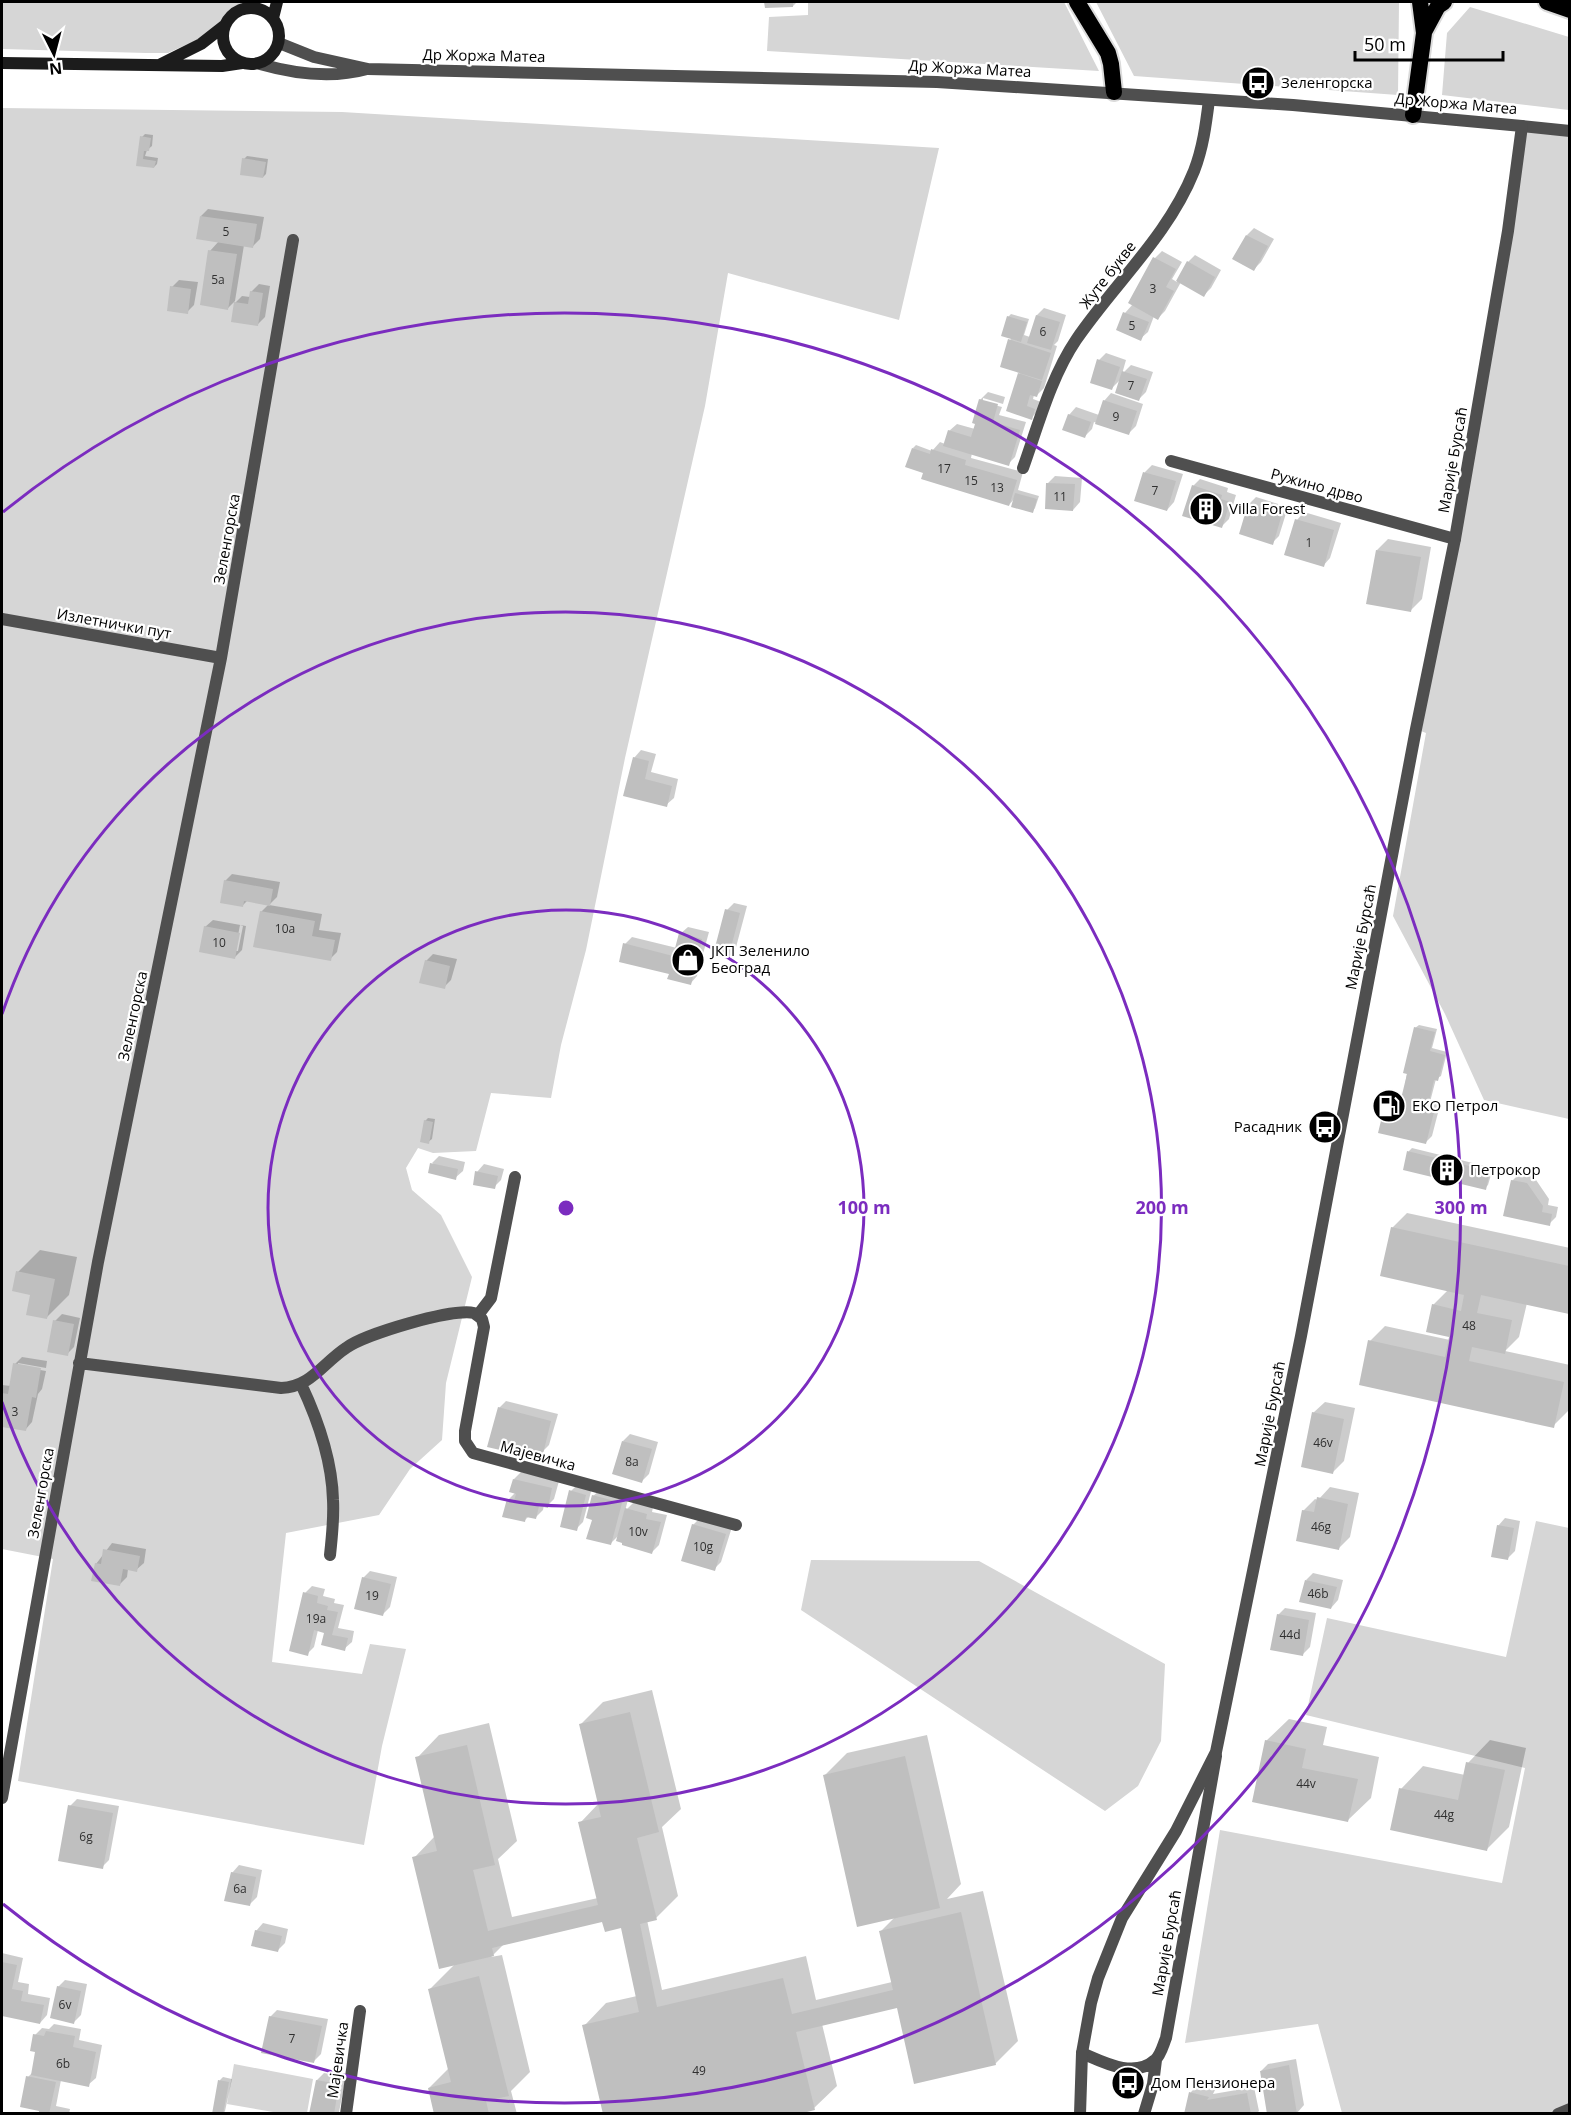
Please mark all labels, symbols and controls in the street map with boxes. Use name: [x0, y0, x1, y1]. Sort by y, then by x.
north arrow: [24, 24, 84, 84]
scale bar: [1355, 24, 1504, 62]
text: 50 m: [1364, 32, 1406, 56]
street label: Др Жоржа Матеа: [422, 44, 546, 66]
street label: Др Жоржа Матеа: [908, 55, 1032, 81]
text: N: [48, 57, 63, 81]
bus stop icon: Зеленгорска: [1240, 65, 1276, 101]
place label: Зеленгорска: [1281, 72, 1373, 92]
street label: Др Жоржа Матеа: [1394, 88, 1518, 118]
house number: 5: [223, 223, 230, 240]
street label: Жуте букве: [1074, 236, 1140, 312]
house number: 5a: [211, 271, 225, 288]
house number: 3: [1150, 280, 1157, 297]
house number: 5: [1129, 317, 1136, 334]
house number: 6: [1040, 323, 1047, 340]
house number: 7: [1128, 377, 1135, 394]
street label: Марије Бурсаћ: [1433, 405, 1471, 514]
house number: 9: [1113, 408, 1120, 425]
house number: 17: [937, 460, 951, 477]
street label: Ружино дрво: [1269, 463, 1366, 507]
house number: 15: [964, 472, 978, 489]
house number: 13: [990, 479, 1004, 496]
house number: 7: [1152, 482, 1159, 499]
house number: 11: [1053, 488, 1067, 505]
building icon: Villa Forest: [1188, 491, 1224, 527]
street label: Зеленгорска: [208, 492, 244, 586]
place label: Villa Forest: [1229, 498, 1305, 518]
house number: 1: [1306, 534, 1312, 551]
street label: Излетнички пут: [55, 603, 173, 643]
street label: Марије Бурсаћ: [1340, 882, 1380, 991]
house number: 10a: [275, 920, 295, 937]
house number: 10: [212, 934, 226, 951]
place label: ЈКП Зеленило Београд: [709, 940, 810, 977]
shop icon: ЈКП Зеленило Београд: [670, 942, 706, 978]
street label: Зеленгорска: [113, 969, 151, 1063]
fuel station icon: ЕКО Петрол: [1371, 1088, 1407, 1124]
place label: ЕКО Петрол: [1412, 1095, 1498, 1115]
bus stop icon: Расадник: [1307, 1109, 1343, 1145]
place label: Расадник: [1234, 1116, 1302, 1136]
building icon: Петрокор: [1429, 1152, 1465, 1188]
place label: Петрокор: [1470, 1159, 1541, 1179]
text: 100 m: [837, 1195, 891, 1219]
text: 200 m: [1135, 1195, 1189, 1219]
text: 300 m: [1434, 1195, 1488, 1219]
centre of rings: [556, 1198, 576, 1218]
house number: 48: [1462, 1317, 1476, 1334]
street label: Марије Бурсаћ: [1249, 1359, 1289, 1468]
house number: 3: [12, 1403, 19, 1420]
house number: 46v: [1313, 1434, 1333, 1451]
street label: Мајевичка: [498, 1435, 578, 1475]
street label: Зеленгорска: [22, 1446, 58, 1540]
house number: 8a: [625, 1453, 639, 1470]
house number: 46g: [1311, 1518, 1332, 1535]
house number: 10v: [628, 1523, 648, 1540]
house number: 10g: [693, 1538, 714, 1555]
house number: 46b: [1307, 1585, 1329, 1602]
house number: 19: [365, 1587, 379, 1604]
house number: 19a: [306, 1610, 326, 1627]
house number: 44d: [1279, 1626, 1301, 1643]
house number: 44v: [1296, 1775, 1316, 1792]
house number: 44g: [1434, 1806, 1455, 1823]
house number: 6g: [79, 1828, 93, 1845]
house number: 6a: [233, 1880, 247, 1897]
street label: Марије Бурсаћ: [1147, 1888, 1185, 1997]
house number: 6v: [59, 1996, 71, 2013]
street label: Мајевичка: [322, 2020, 352, 2100]
house number: 7: [289, 2030, 296, 2047]
house number: 6b: [56, 2055, 70, 2072]
house number: 49: [692, 2062, 706, 2079]
bus stop icon: Дом Пензионера: [1110, 2065, 1146, 2101]
place label: Дом Пензионера: [1151, 2072, 1275, 2092]

